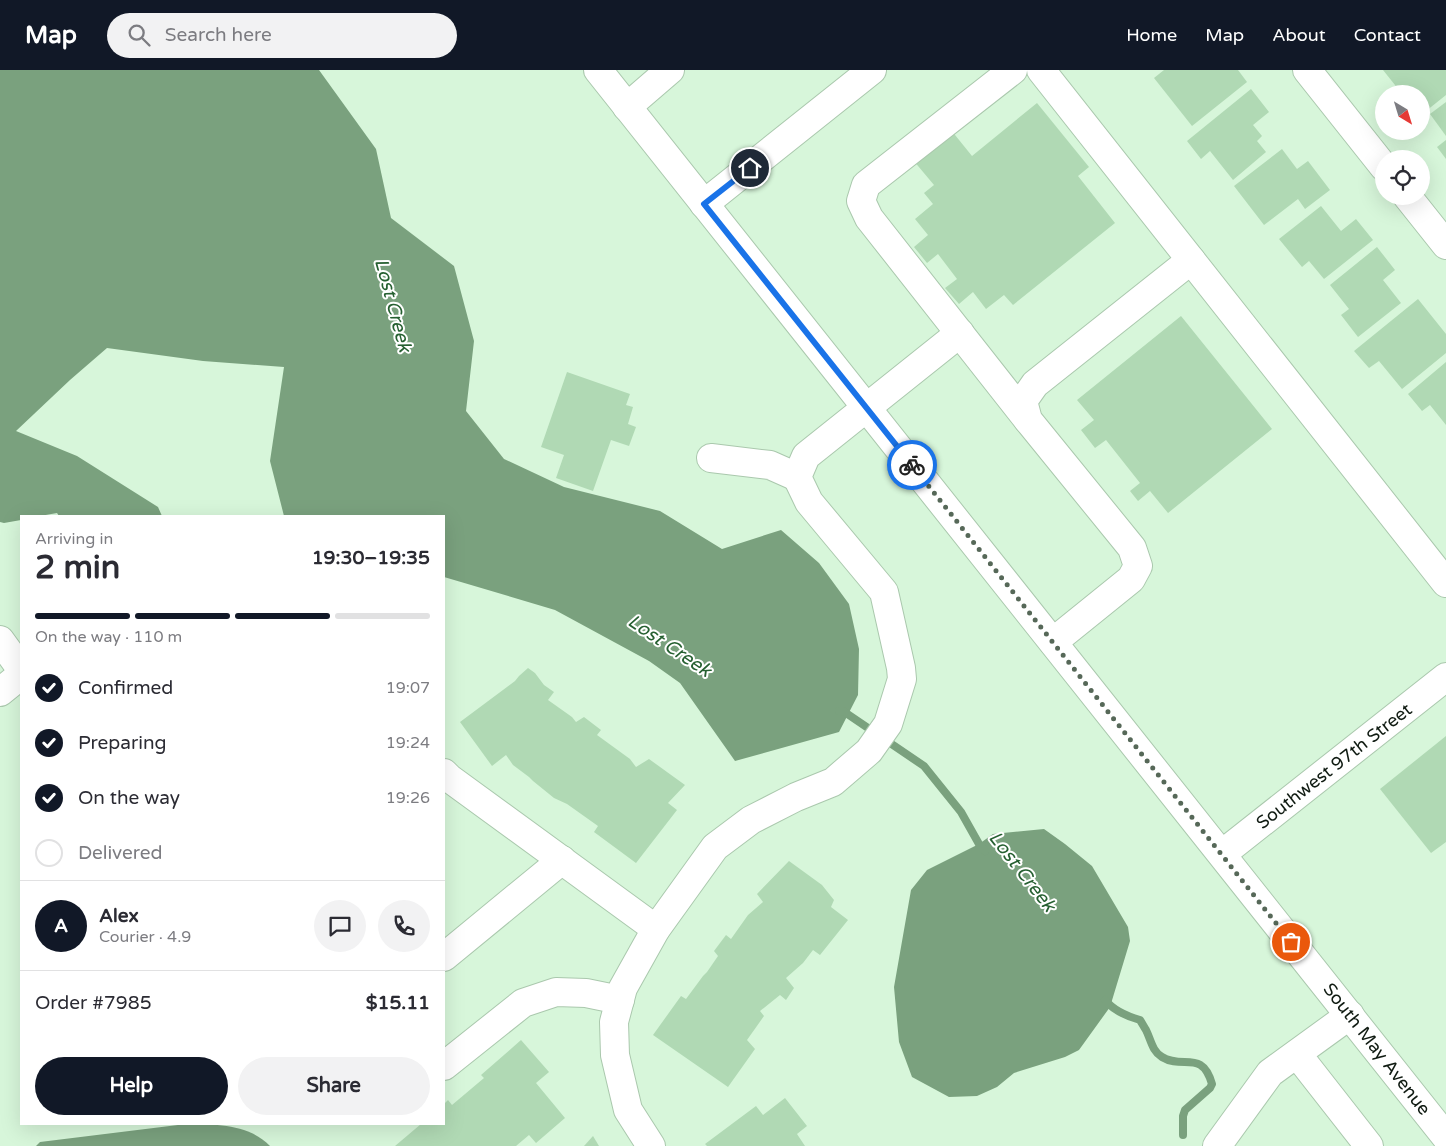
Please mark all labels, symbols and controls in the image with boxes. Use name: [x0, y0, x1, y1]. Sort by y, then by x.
search box: [107, 13, 457, 58]
text: Map: [25, 21, 77, 50]
icon: search: [125, 21, 153, 49]
text: Search here: [165, 24, 272, 46]
text: Home: [1126, 24, 1177, 46]
text: Map: [1205, 24, 1244, 46]
text: About: [1272, 24, 1326, 46]
text: Contact: [1354, 24, 1421, 46]
north arrow: [1375, 85, 1430, 140]
map controls: [1375, 85, 1430, 205]
pin: [729, 147, 771, 189]
button: locate: [1375, 150, 1430, 205]
icon: home: [736, 154, 764, 182]
water label: Lost Creek: [370, 256, 416, 356]
courier: [887, 440, 937, 490]
icon: bike: [898, 451, 926, 479]
text: Arriving in: [35, 529, 113, 549]
text: 19:30–19:35: [312, 547, 430, 569]
text: 2 min: [35, 549, 120, 587]
water label: Lost Creek: [624, 610, 717, 683]
text: On the way · 110 m: [35, 627, 182, 647]
icon: check: [35, 674, 63, 702]
text: Confirmed: [78, 677, 173, 699]
text: 19:07: [386, 678, 430, 698]
street label: Southwest 97th Street: [1252, 698, 1416, 834]
icon: check: [35, 729, 63, 757]
text: Preparing: [78, 732, 167, 754]
text: 19:24: [386, 733, 430, 753]
icon: check: [35, 784, 63, 812]
text: On the way: [78, 787, 180, 809]
text: 19:26: [386, 788, 430, 808]
water label: Lost Creek: [984, 827, 1061, 917]
text: Delivered: [78, 842, 163, 864]
button: chat: [314, 900, 366, 952]
button: phone: [378, 900, 430, 952]
text: Alex: [99, 905, 139, 927]
text: A: [54, 915, 68, 937]
pin: [1270, 921, 1312, 963]
text: Courier · 4.9: [99, 927, 191, 947]
icon: bag: [1277, 928, 1305, 956]
street label: South May Avenue: [1319, 979, 1435, 1119]
text: Order #7985: [35, 992, 152, 1014]
text: $15.11: [366, 992, 430, 1014]
button: Help: [35, 1057, 228, 1115]
button: Share: [238, 1057, 430, 1115]

